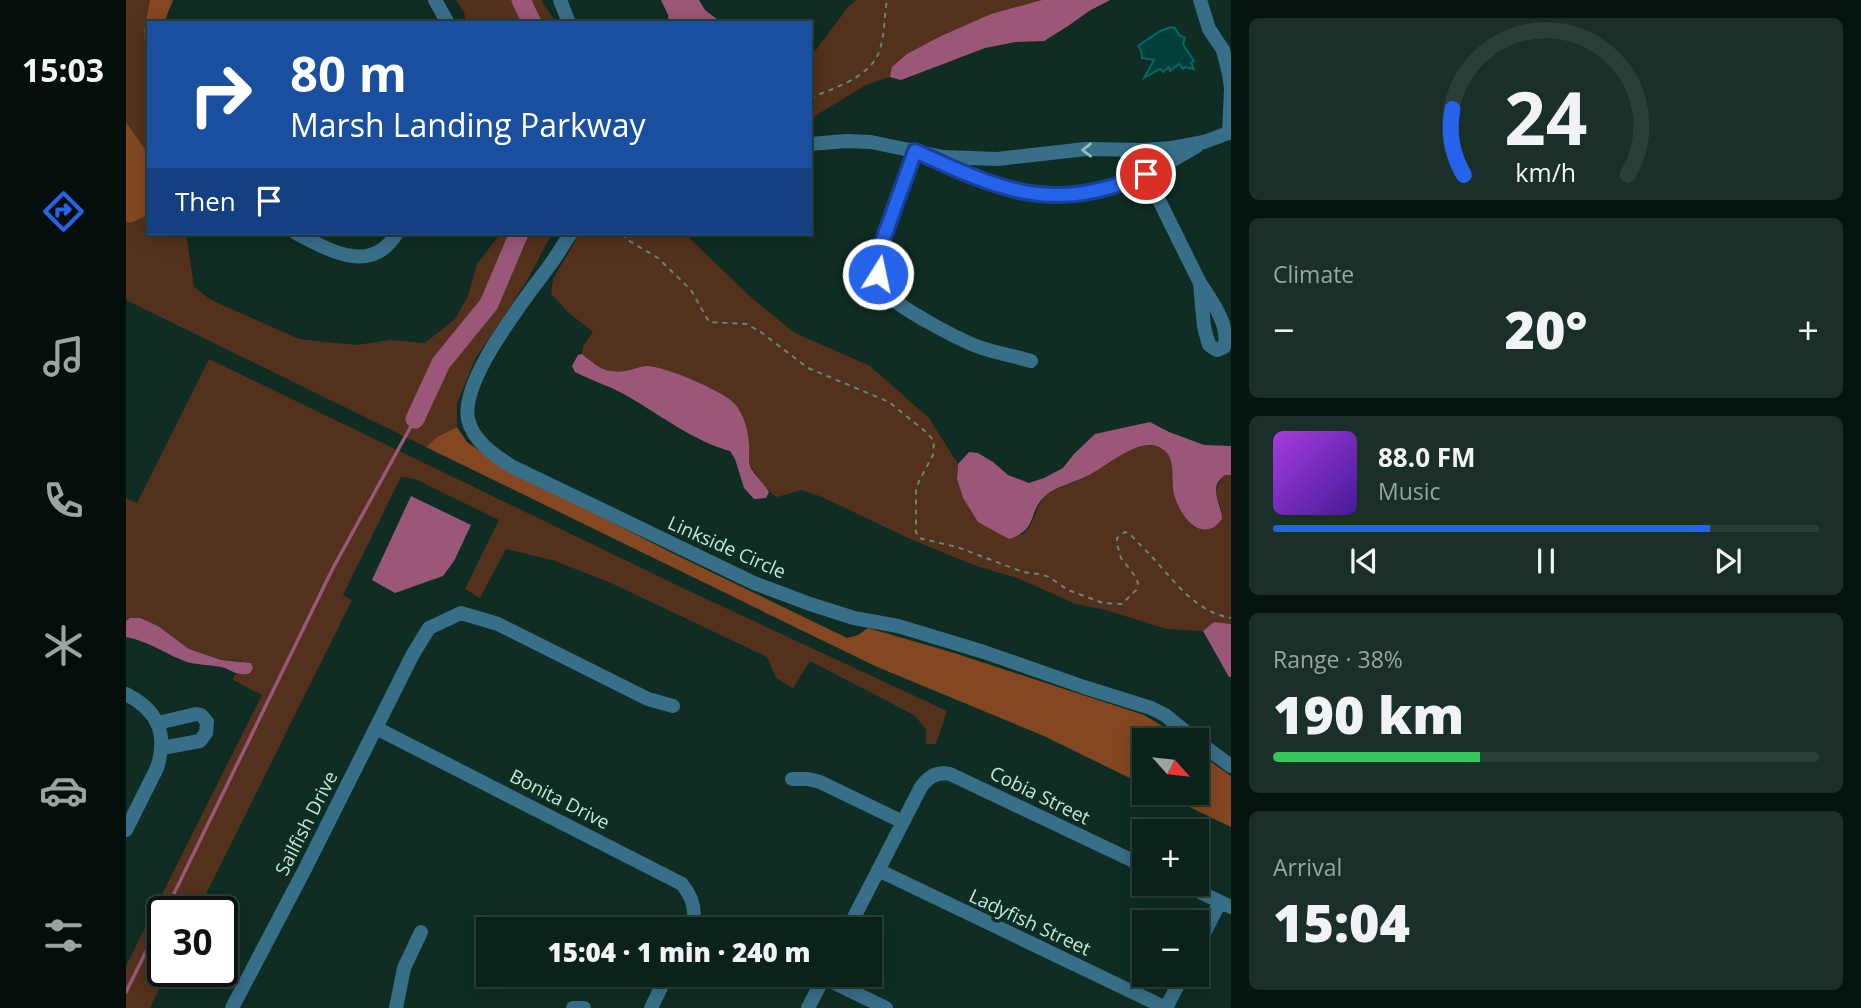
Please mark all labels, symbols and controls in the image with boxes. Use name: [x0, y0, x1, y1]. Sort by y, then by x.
text: 80 m: [290, 40, 407, 106]
text: 15:03: [22, 48, 104, 91]
icon: right: [175, 49, 266, 140]
text: 24: [1504, 67, 1588, 166]
text: Marsh Landing Parkway: [290, 103, 645, 146]
one-way arrow: [1081, 142, 1092, 158]
pin: [1116, 144, 1176, 204]
icon: arrive: [1127, 155, 1165, 193]
text: km/h: [1516, 155, 1576, 189]
icon: arrive: [250, 182, 288, 220]
text: Then: [175, 183, 236, 219]
icon: directions: [39, 187, 88, 236]
position arrow: [841, 237, 915, 311]
text: Climate: [1273, 258, 1354, 290]
text: 20°: [1505, 293, 1587, 364]
text: −: [1273, 303, 1295, 355]
text: +: [1797, 303, 1819, 355]
icon: music: [39, 332, 88, 381]
text: 88.0 FM: [1378, 439, 1476, 475]
text: Music: [1378, 475, 1441, 507]
icon: phone: [39, 476, 88, 525]
street label: Linkside Circle: [664, 509, 790, 585]
icon: previous: [1345, 542, 1383, 580]
icon: pause: [1527, 542, 1565, 580]
icon: next: [1709, 542, 1747, 580]
icon: climate: [39, 621, 88, 670]
text: Range · 38%: [1273, 643, 1403, 675]
text: 190 km: [1273, 678, 1464, 749]
north arrow: [1132, 728, 1209, 805]
map controls: [1132, 728, 1209, 987]
street label: Cobia Street: [986, 760, 1095, 831]
street label: Bonita Drive: [506, 763, 614, 835]
icon: car: [39, 766, 88, 815]
street label: Sailfish Drive: [269, 766, 343, 880]
button: +: [1132, 819, 1209, 896]
text: Arrival: [1273, 851, 1342, 883]
street label: Ladyfish Street: [965, 882, 1095, 962]
text: 15:04: [1273, 886, 1410, 957]
speed limit sign: 30: [147, 896, 238, 987]
button: −: [1132, 910, 1209, 987]
icon: filters: [39, 911, 88, 960]
text: 15:04 · 1 min · 240 m: [548, 934, 810, 970]

